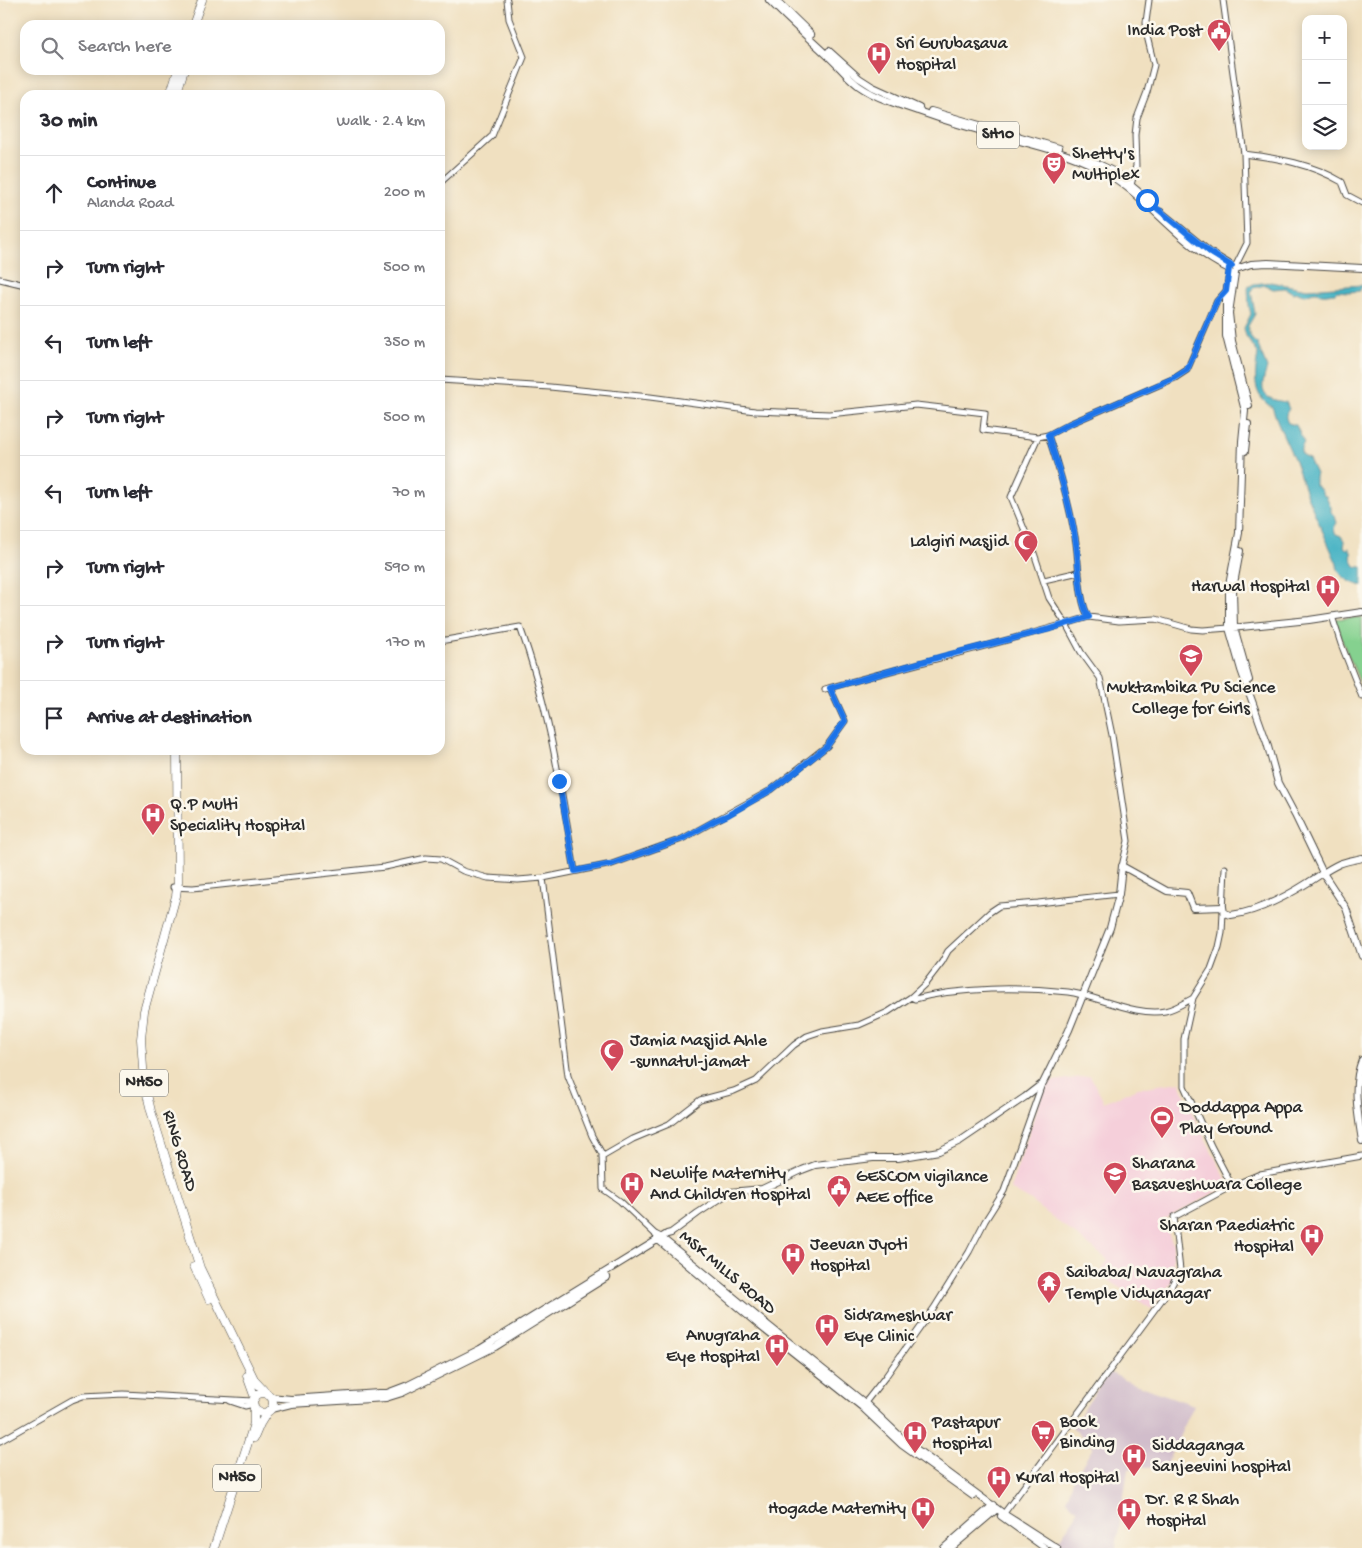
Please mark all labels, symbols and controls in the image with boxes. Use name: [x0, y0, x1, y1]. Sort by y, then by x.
map controls: [1302, 15, 1347, 150]
button: +: [1302, 15, 1347, 60]
public building icon: India Post: [1206, 18, 1232, 52]
search box: [20, 20, 445, 75]
place label: India Post: [1127, 21, 1204, 42]
icon: search: [38, 34, 66, 62]
place label: Sri Gurubasava Hospital: [896, 34, 1009, 76]
text: Search here: [78, 36, 172, 59]
hospital icon: Sri Gurubasava Hospital: [866, 41, 892, 75]
button: −: [1302, 60, 1347, 105]
button: layers: [1302, 105, 1347, 150]
text: 30 min: [40, 110, 97, 135]
text: Walk · 2.4 km: [337, 113, 425, 132]
road number: SH10: [977, 122, 1019, 148]
place label: Shetty's Multiplex: [1072, 144, 1140, 186]
theatre icon: Shetty's Multiplex: [1041, 151, 1067, 185]
text: Continue: [87, 172, 156, 195]
icon: ahead: [40, 179, 68, 207]
text: 200 m: [384, 184, 425, 203]
route start: [1136, 189, 1159, 212]
text: Alanda Road: [87, 195, 173, 214]
icon: right: [40, 254, 68, 282]
text: Turn right: [87, 257, 163, 280]
text: 500 m: [383, 259, 425, 278]
icon: left: [40, 329, 68, 357]
text: Turn left: [87, 332, 151, 355]
text: 350 m: [384, 334, 425, 353]
icon: right: [40, 404, 68, 432]
text: Turn right: [87, 407, 163, 430]
text: 500 m: [383, 409, 425, 428]
icon: left: [40, 479, 68, 507]
text: Turn left: [87, 482, 151, 505]
text: 70 m: [392, 484, 425, 503]
mosque icon: Lalgiri Masjid: [1013, 529, 1039, 563]
place label: Lalgiri Masjid: [910, 532, 1009, 553]
icon: right: [40, 554, 68, 582]
text: Turn right: [87, 557, 163, 580]
text: 590 m: [384, 559, 425, 578]
hospital icon: Harwal Hospital: [1315, 574, 1341, 608]
place label: Harwal Hospital: [1191, 577, 1310, 598]
icon: right: [40, 629, 68, 657]
text: Turn right: [87, 632, 163, 655]
text: 170 m: [386, 634, 425, 653]
school or university icon: Muktambika Pu Science College for Girls: [1178, 643, 1204, 677]
place label: Muktambika Pu Science College for Girls: [1106, 678, 1276, 720]
icon: arrive: [40, 704, 68, 732]
text: Arrive at destination: [87, 707, 251, 730]
route end: [548, 770, 571, 793]
place label: Q.P Multi Speciality Hospital: [170, 795, 305, 837]
hospital icon: Q.P Multi Speciality Hospital: [140, 802, 166, 836]
place label: Jamia Masjid Ahle -sunnatul-jamat: [630, 1031, 768, 1073]
mosque icon: Jamia Masjid Ahle -sunnatul-jamat: [599, 1038, 625, 1072]
road number: NH50: [120, 1070, 168, 1096]
place label: Doddappa Appa Play Ground: [1179, 1098, 1303, 1140]
sports icon: Doddappa Appa Play Ground: [1149, 1105, 1175, 1139]
street label: RING ROAD: [157, 1108, 201, 1194]
place label: Sharana Basaveshwara College: [1131, 1154, 1302, 1196]
school or university icon: Sharana Basaveshwara College: [1102, 1161, 1128, 1195]
place label: Newlife Maternity And Children Hospital: [650, 1164, 811, 1206]
place label: GESCOM vigilance AEE office: [856, 1167, 989, 1209]
hospital icon: Newlife Maternity And Children Hospital: [619, 1171, 645, 1205]
public building icon: GESCOM vigilance AEE office: [826, 1174, 852, 1208]
place label: Sharan Paediatric Hospital: [1159, 1216, 1295, 1258]
hospital icon: Sharan Paediatric Hospital: [1299, 1223, 1325, 1257]
street label: MSK MILLS ROAD: [674, 1226, 780, 1320]
place label: Jeevan Jyoti Hospital: [810, 1235, 908, 1277]
hospital icon: Jeevan Jyoti Hospital: [780, 1242, 806, 1276]
place label: Saibaba/ Navagraha Temple Vidyanagar: [1065, 1263, 1223, 1305]
temple icon: Saibaba/ Navagraha Temple Vidyanagar: [1036, 1270, 1062, 1304]
place label: Sidrameshwar Eye Clinic: [844, 1306, 953, 1348]
hospital icon: Sidrameshwar Eye Clinic: [814, 1313, 840, 1347]
place label: Anugraha Eye Hospital: [666, 1326, 761, 1368]
hospital icon: Anugraha Eye Hospital: [764, 1333, 790, 1367]
place label: Book Binding: [1059, 1412, 1115, 1454]
place label: Pastapur Hospital: [931, 1413, 1001, 1455]
supermarket icon: Book Binding: [1030, 1419, 1056, 1453]
hospital icon: Pastapur Hospital: [902, 1420, 928, 1454]
place label: Siddaganga Sanjeevini hospital: [1152, 1436, 1291, 1478]
hospital icon: Siddaganga Sanjeevini hospital: [1121, 1443, 1147, 1477]
road number: NH50: [213, 1465, 261, 1492]
hospital icon: Kural Hospital: [986, 1465, 1012, 1499]
place label: Kural Hospital: [1016, 1468, 1119, 1489]
place label: Dr. R R Shah Hospital: [1145, 1490, 1239, 1532]
hospital icon: Hogade Maternity: [910, 1496, 936, 1530]
hospital icon: Dr. R R Shah Hospital: [1116, 1497, 1142, 1531]
place label: Hogade Maternity: [768, 1499, 906, 1520]

